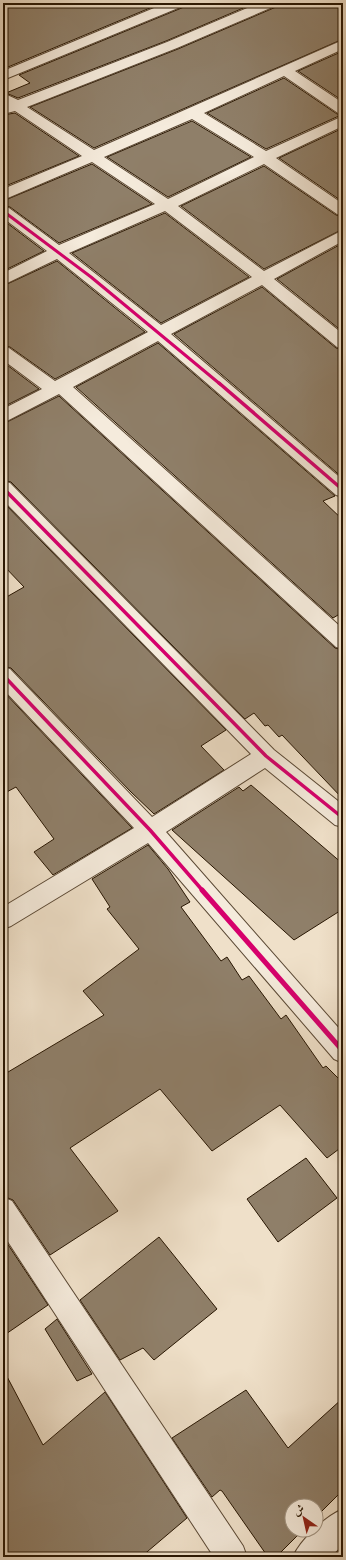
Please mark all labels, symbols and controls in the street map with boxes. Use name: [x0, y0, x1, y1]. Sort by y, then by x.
north arrow: [284, 1498, 324, 1538]
text: ش: [290, 1501, 307, 1519]

